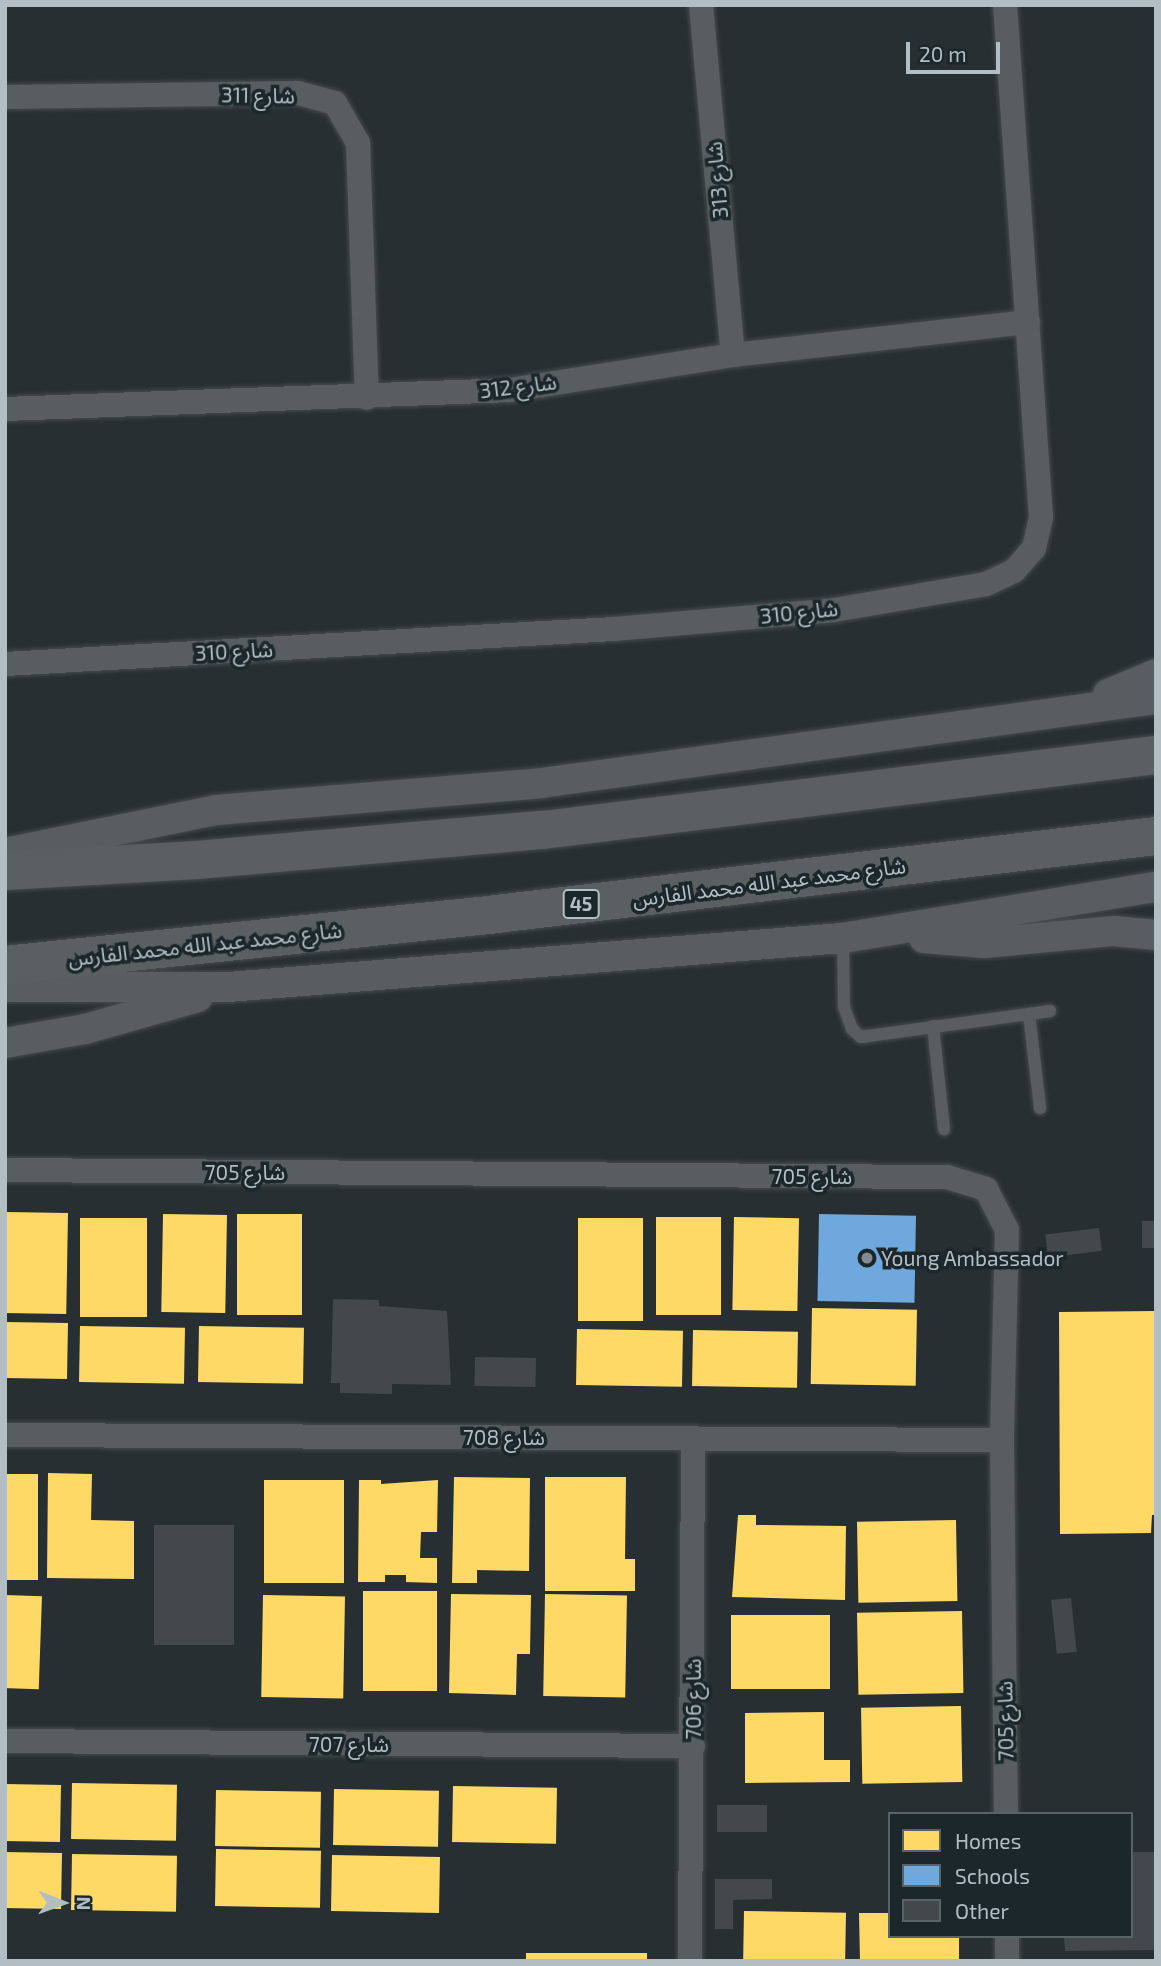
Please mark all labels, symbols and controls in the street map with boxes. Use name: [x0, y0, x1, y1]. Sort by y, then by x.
scale bar: [909, 28, 1004, 72]
text: 20 m: [919, 41, 967, 66]
street label: شارع 311: [221, 82, 295, 108]
street label: شارع 313: [701, 140, 733, 220]
street label: شارع 312: [478, 369, 558, 403]
street label: شارع 310: [759, 595, 839, 629]
street label: شارع 310: [194, 636, 274, 666]
street label: شارع محمد عبد الله محمد الفارس: [631, 853, 907, 911]
road number: 45: [562, 888, 600, 920]
street label: شارع محمد عبد الله محمد الفارس: [67, 917, 343, 971]
street label: شارع 705: [205, 1159, 285, 1185]
street label: شارع 705: [772, 1163, 852, 1189]
place label: Young Ambassador: [881, 1245, 1064, 1271]
marker: Young Ambassador: [859, 1250, 875, 1266]
street label: شارع 708: [463, 1424, 545, 1450]
street label: شارع 706: [680, 1658, 706, 1740]
street label: شارع 705: [992, 1681, 1018, 1761]
street label: شارع 707: [309, 1731, 389, 1757]
legend: [888, 1812, 1133, 1938]
text: Homes: [955, 1828, 1021, 1853]
text: Schools: [955, 1863, 1030, 1888]
north arrow: [28, 1868, 98, 1938]
text: N: [73, 1896, 96, 1910]
text: Other: [955, 1898, 1009, 1923]

